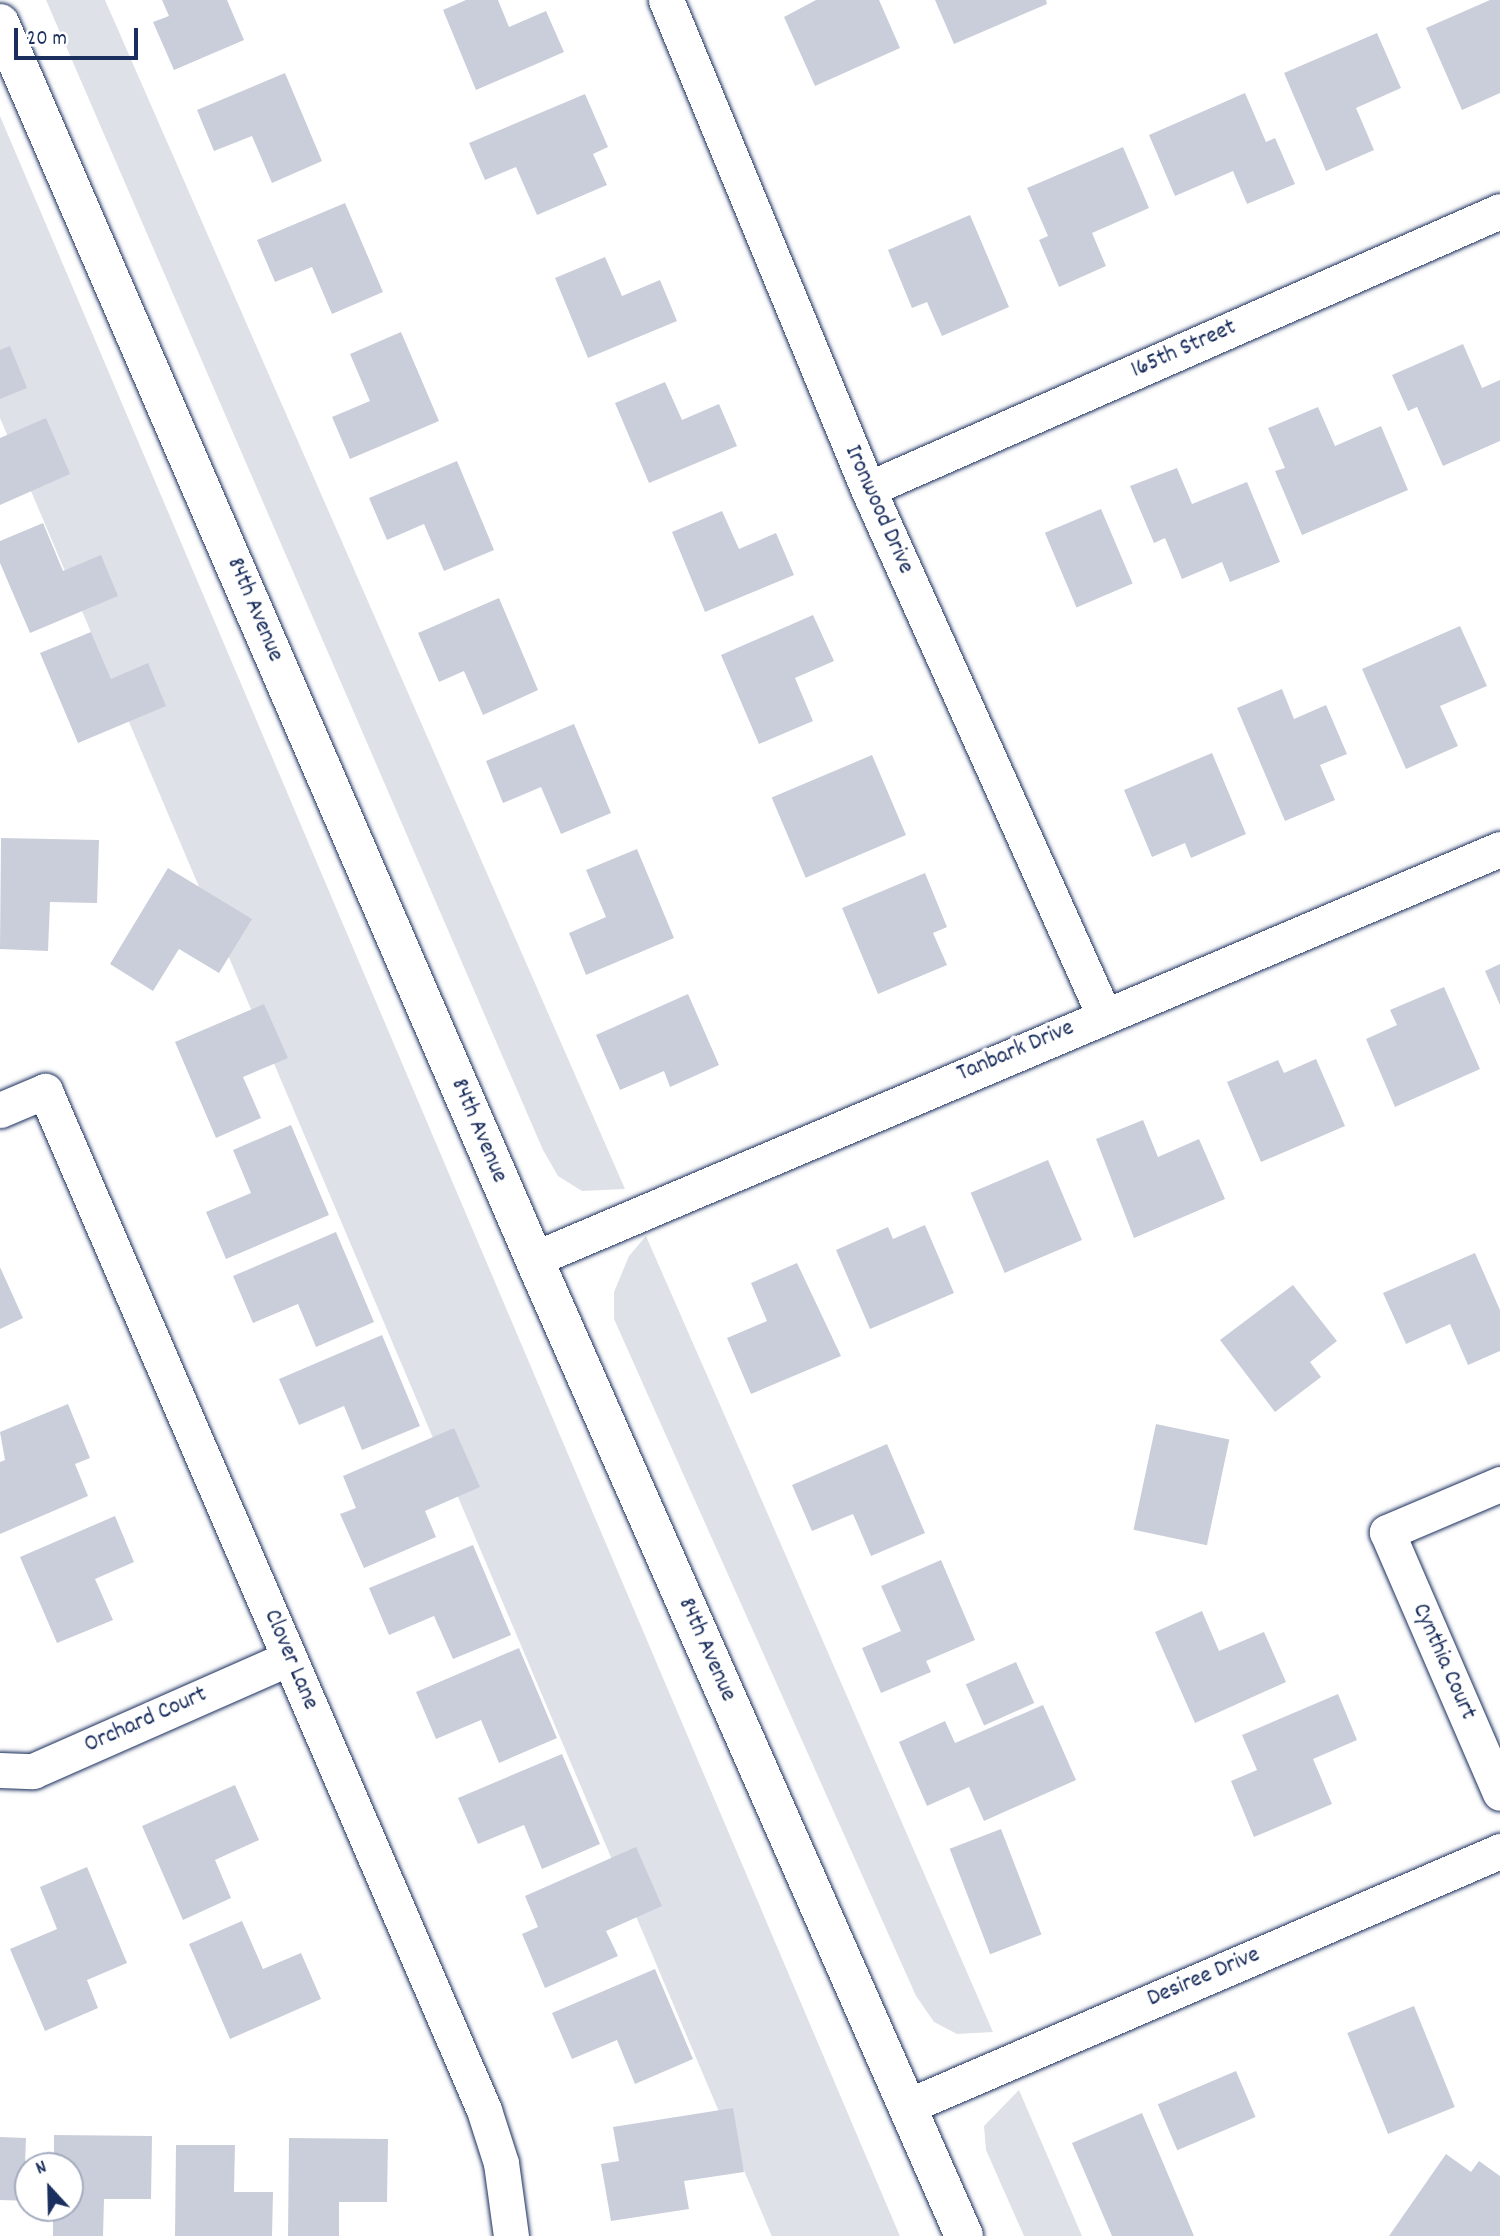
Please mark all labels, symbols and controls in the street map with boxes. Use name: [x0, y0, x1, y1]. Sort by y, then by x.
scale bar: [18, 14, 142, 58]
text: 20 m: [27, 25, 67, 55]
street label: 165th Street: [1127, 314, 1241, 386]
street label: Ironwood Drive: [837, 441, 919, 579]
street label: 84th Avenue: [219, 553, 289, 667]
street label: Tanbark Drive: [953, 1015, 1079, 1089]
street label: 84th Avenue: [443, 1074, 513, 1188]
street label: 84th Avenue: [670, 1594, 742, 1706]
street label: Cynthia Court: [1405, 1599, 1481, 1725]
street label: Clover Lane: [256, 1606, 324, 1714]
street label: Orchard Court: [80, 1681, 212, 1761]
street label: Desiree Drive: [1144, 1941, 1264, 2015]
north arrow: [14, 2152, 84, 2222]
text: N: [32, 2155, 51, 2183]

